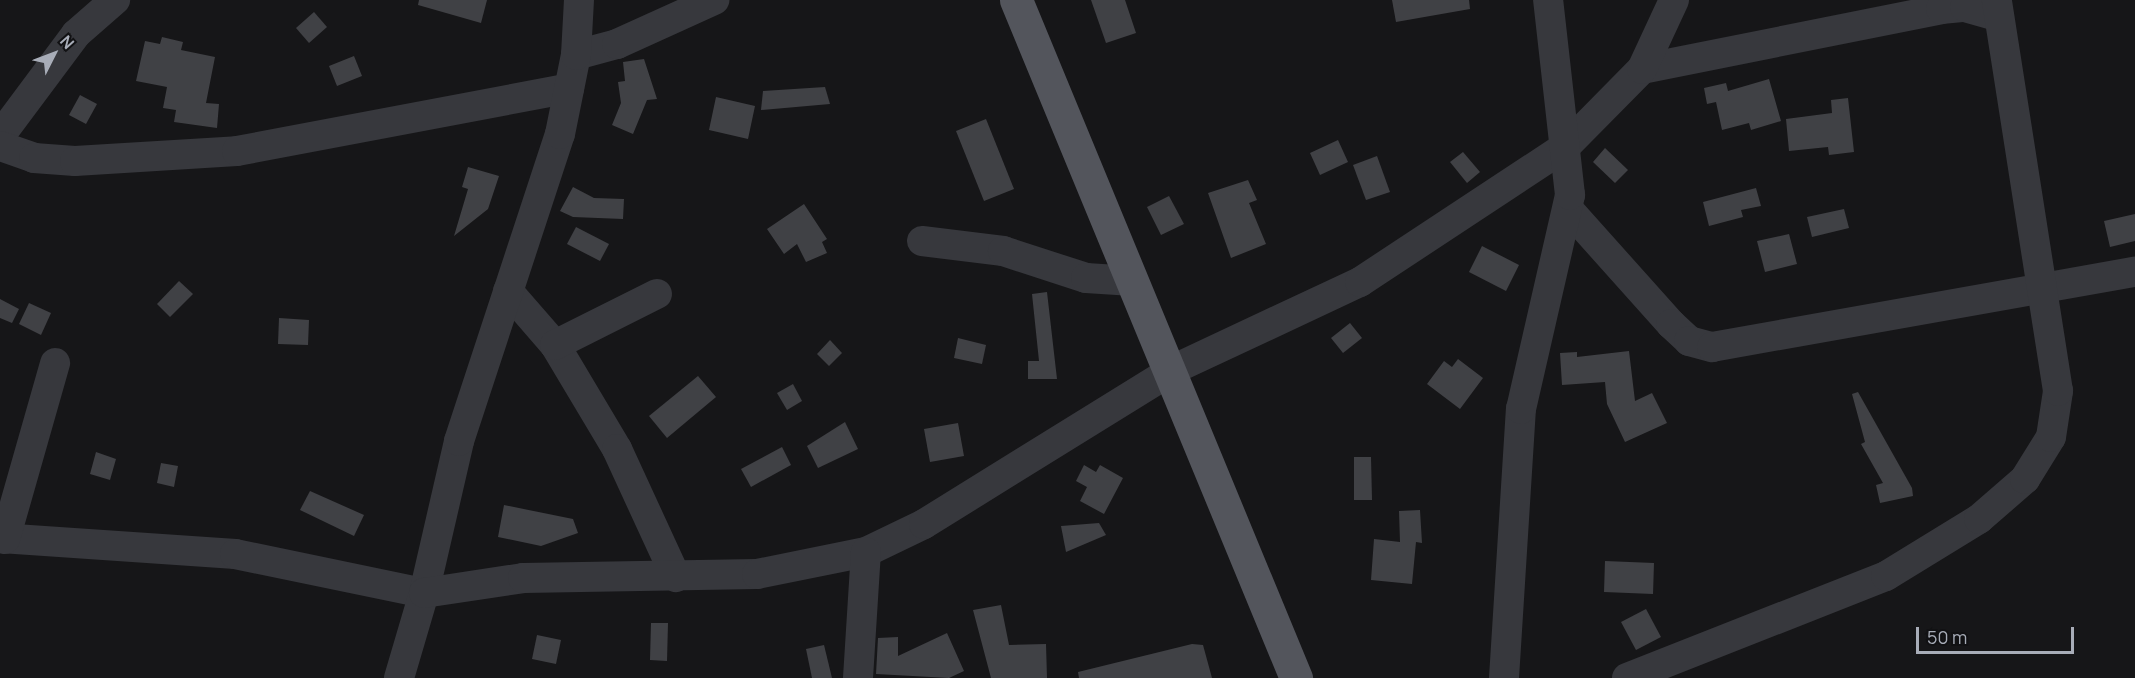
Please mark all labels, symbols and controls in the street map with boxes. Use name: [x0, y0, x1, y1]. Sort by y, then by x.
north arrow: [24, 24, 84, 84]
text: N: [55, 30, 79, 54]
scale bar: [1919, 615, 2076, 653]
text: 50 m: [1927, 625, 1967, 649]

